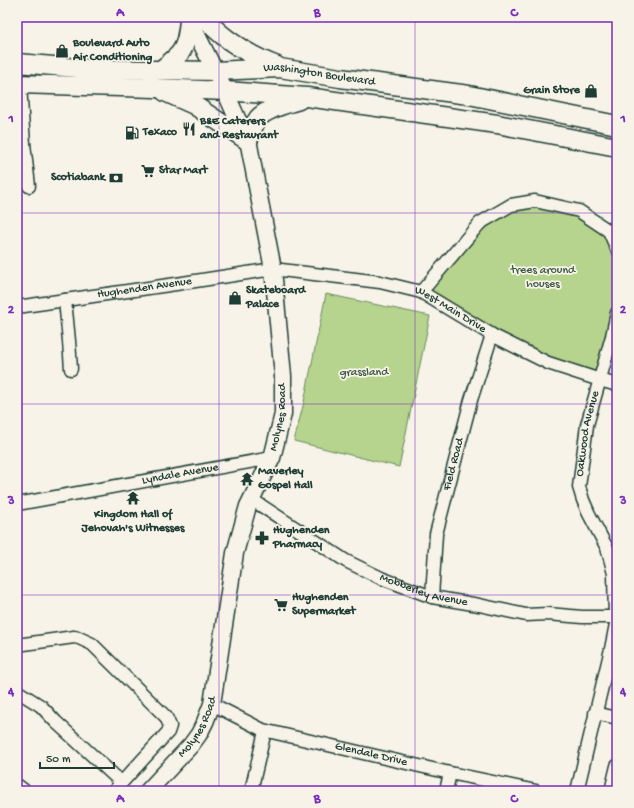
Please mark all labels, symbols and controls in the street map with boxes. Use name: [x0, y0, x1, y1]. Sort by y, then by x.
text: A: [115, 6, 125, 21]
text: B: [313, 6, 322, 21]
text: C: [509, 6, 519, 21]
place label: Boulevard Auto Air Conditioning: [72, 37, 153, 65]
shop icon: Boulevard Auto Air Conditioning: [54, 43, 70, 59]
street label: Washington Boulevard: [263, 61, 377, 90]
shop icon: Grain Store: [583, 83, 599, 99]
place label: Grain Store: [523, 84, 581, 98]
text: 1: [7, 112, 14, 127]
text: 1: [619, 112, 626, 127]
place label: B&E Caterers and Restaurant: [199, 115, 279, 143]
restaurant icon: B&E Caterers and Restaurant: [181, 121, 197, 137]
fuel station icon: Texaco: [124, 125, 140, 141]
place label: Texaco: [142, 126, 178, 140]
supermarket icon: Star Mart: [140, 163, 156, 179]
place label: Star Mart: [159, 164, 208, 178]
bank icon: Scotiabank: [108, 170, 124, 186]
place label: Scotiabank: [51, 171, 107, 185]
park label: trees around houses: [510, 264, 576, 292]
street label: Hughenden Avenue: [96, 274, 194, 302]
place label: Skateboard Palace: [245, 284, 307, 312]
street label: West Main Drive: [413, 284, 489, 337]
shop icon: Skateboard Palace: [227, 290, 243, 306]
text: 2: [8, 303, 15, 318]
text: 2: [620, 303, 627, 318]
park label: grassland: [340, 366, 389, 380]
street label: Molynes Road: [267, 383, 290, 453]
street label: Oakwood Avenue: [573, 388, 603, 477]
street label: Field Road: [440, 436, 468, 493]
street label: Lyndale Avenue: [141, 461, 221, 488]
place label: Maverley Gospel Hall: [258, 465, 313, 493]
temple icon: Maverley Gospel Hall: [239, 471, 255, 487]
temple icon: Kingdom Hall of Jehovah's Witnesses: [125, 490, 141, 506]
text: 3: [7, 494, 15, 509]
text: 3: [619, 494, 627, 509]
place label: Kingdom Hall of Jehovah's Witnesses: [81, 508, 185, 536]
place label: Hughenden Pharmacy: [272, 524, 330, 552]
pharmacy icon: Hughenden Pharmacy: [254, 530, 270, 546]
street label: Mobberley Avenue: [378, 571, 469, 610]
place label: Hughenden Supermarket: [292, 591, 357, 619]
supermarket icon: Hughenden Supermarket: [273, 597, 289, 613]
text: 4: [7, 685, 15, 700]
text: 4: [619, 685, 627, 700]
street label: Molynes Road: [175, 695, 220, 761]
street label: Glendale Drive: [333, 740, 409, 770]
scale bar: [40, 744, 114, 770]
text: 50 m: [46, 753, 71, 767]
text: A: [115, 792, 125, 807]
text: B: [313, 792, 322, 807]
text: C: [509, 792, 519, 807]

